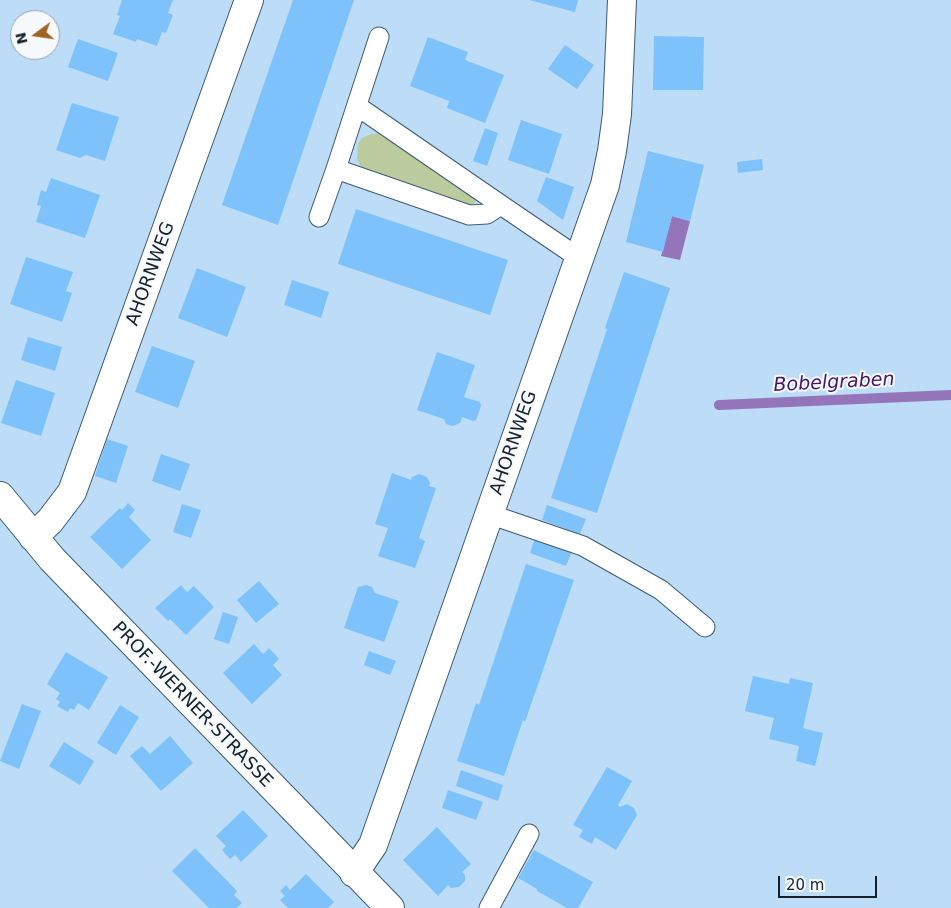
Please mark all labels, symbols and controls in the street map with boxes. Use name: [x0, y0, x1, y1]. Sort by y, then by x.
north arrow: [10, 10, 60, 60]
text: N: [12, 31, 31, 46]
street label: AHORNWEG: [122, 219, 180, 329]
water label: Bobelgraben: [773, 368, 895, 398]
street label: AHORNWEG: [486, 388, 542, 498]
street label: PROF.-WERNER-STRASSE: [107, 618, 277, 792]
scale bar: [781, 866, 880, 898]
text: 20 m: [786, 876, 824, 894]

